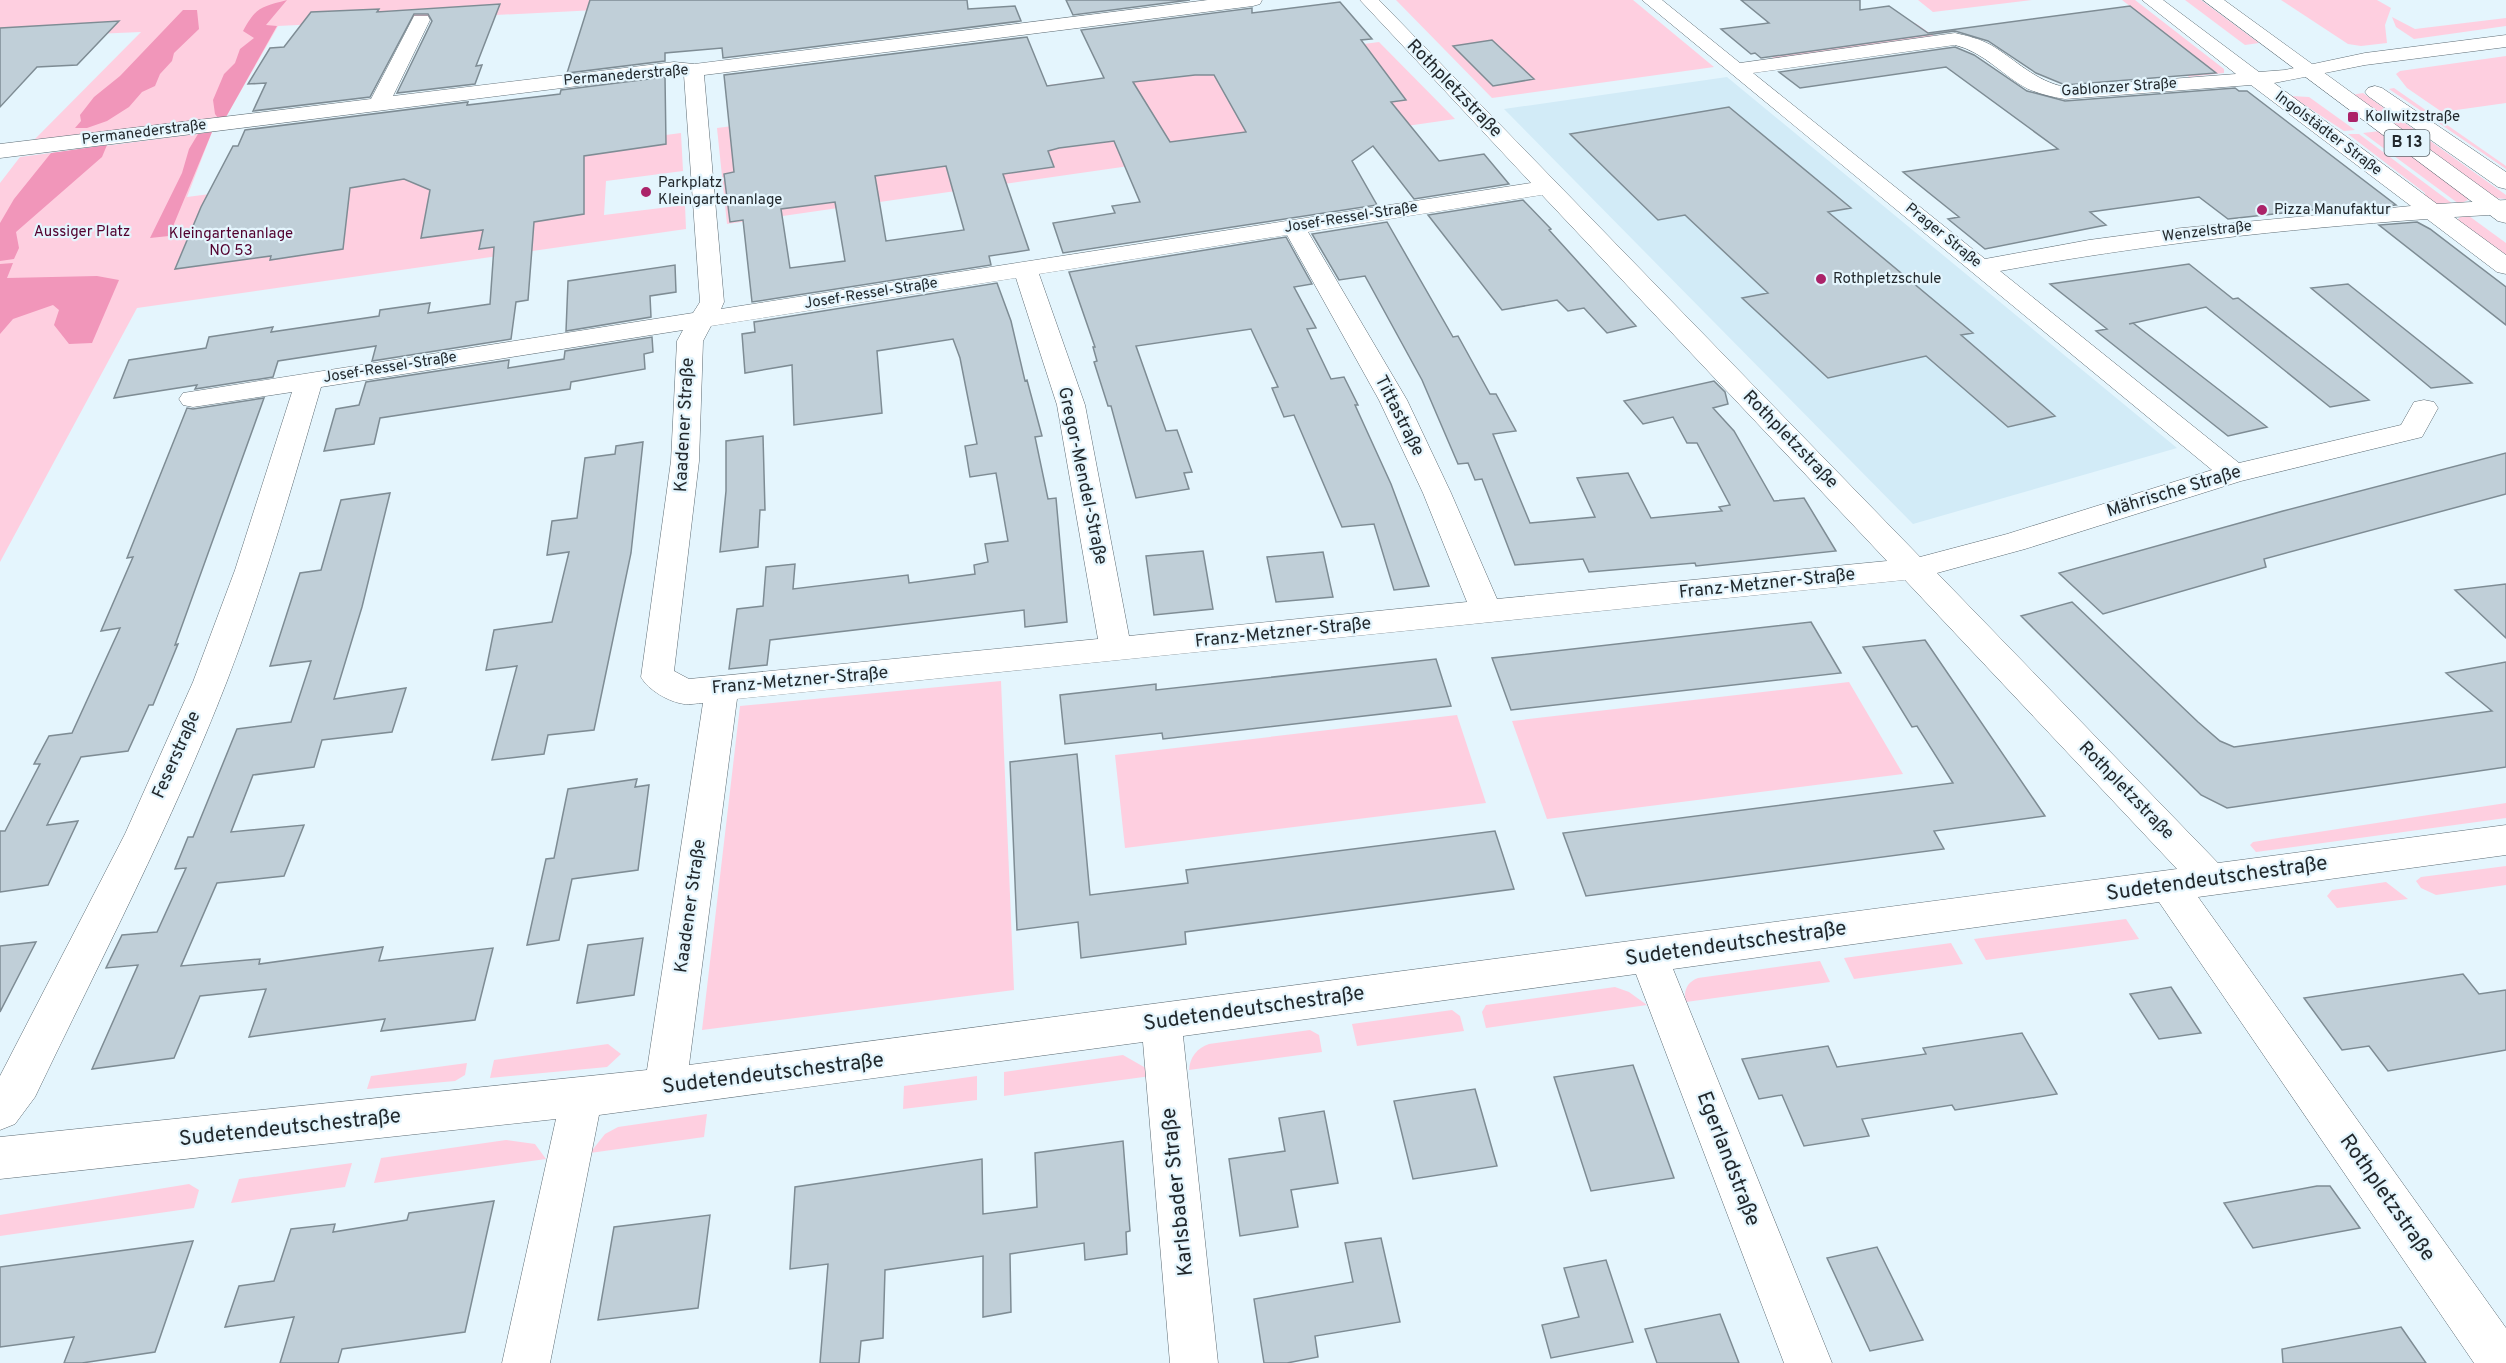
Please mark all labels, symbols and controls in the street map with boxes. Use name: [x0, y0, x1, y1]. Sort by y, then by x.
street label: Rothpletzstraße: [1401, 35, 1507, 143]
street label: Permanederstraße: [563, 61, 689, 91]
street label: Gablonzer Straße: [2060, 74, 2178, 102]
street label: Ingolstädter Straße: [2271, 88, 2385, 180]
place label: Kollwitzstraße: [2365, 108, 2460, 127]
marker: Kollwitzstraße: [2346, 110, 2360, 124]
street label: Permanederstraße: [81, 116, 207, 150]
road number: B 13: [2384, 130, 2430, 156]
place label: Parkplatz Kleingartenanlage: [658, 174, 782, 210]
marker: Parkplatz Kleingartenanlage: [639, 185, 653, 199]
street label: Josef-Ressel-Straße: [1283, 198, 1419, 238]
street label: Prager Straße: [1901, 199, 1985, 273]
place label: Pizza Manufaktur: [2274, 201, 2391, 220]
marker: Pizza Manufaktur: [2255, 203, 2269, 217]
street label: Wenzelstraße: [2161, 217, 2253, 247]
park label: Aussiger Platz: [34, 223, 130, 242]
park label: Kleingartenanlage NO 53: [169, 225, 293, 261]
place label: Rothpletzschule: [1833, 270, 1941, 289]
marker: Rothpletzschule: [1814, 272, 1828, 286]
street label: Josef-Ressel-Straße: [803, 274, 939, 314]
street label: Josef-Ressel-Straße: [322, 348, 458, 388]
street label: Kaadener Straße: [670, 357, 700, 493]
street label: Tittastraße: [1369, 372, 1429, 460]
street label: Gregor-Mendel-Straße: [1052, 385, 1112, 567]
street label: Rothpletzstraße: [1737, 386, 1843, 494]
street label: Mährische Straße: [2104, 461, 2244, 523]
street label: Franz-Metzner-Straße: [1678, 563, 1856, 605]
street label: Franz-Metzner-Straße: [1194, 612, 1372, 654]
street label: Franz-Metzner-Straße: [711, 662, 889, 700]
street label: Feserstraße: [148, 708, 206, 802]
street label: Rothpletzstraße: [2073, 737, 2179, 845]
street label: Kaadener Straße: [670, 838, 712, 974]
street label: Sudetendeutschestraße: [2105, 850, 2329, 908]
street label: Sudetendeutschestraße: [1624, 915, 1848, 973]
street label: Sudetendeutschestraße: [1142, 980, 1366, 1038]
street label: Sudetendeutschestraße: [661, 1047, 885, 1101]
street label: Egerlandstraße: [1690, 1088, 1766, 1230]
street label: Sudetendeutschestraße: [178, 1103, 402, 1153]
street label: Karlsbader Straße: [1156, 1106, 1200, 1278]
street label: Rothpletzstraße: [2333, 1129, 2441, 1267]

